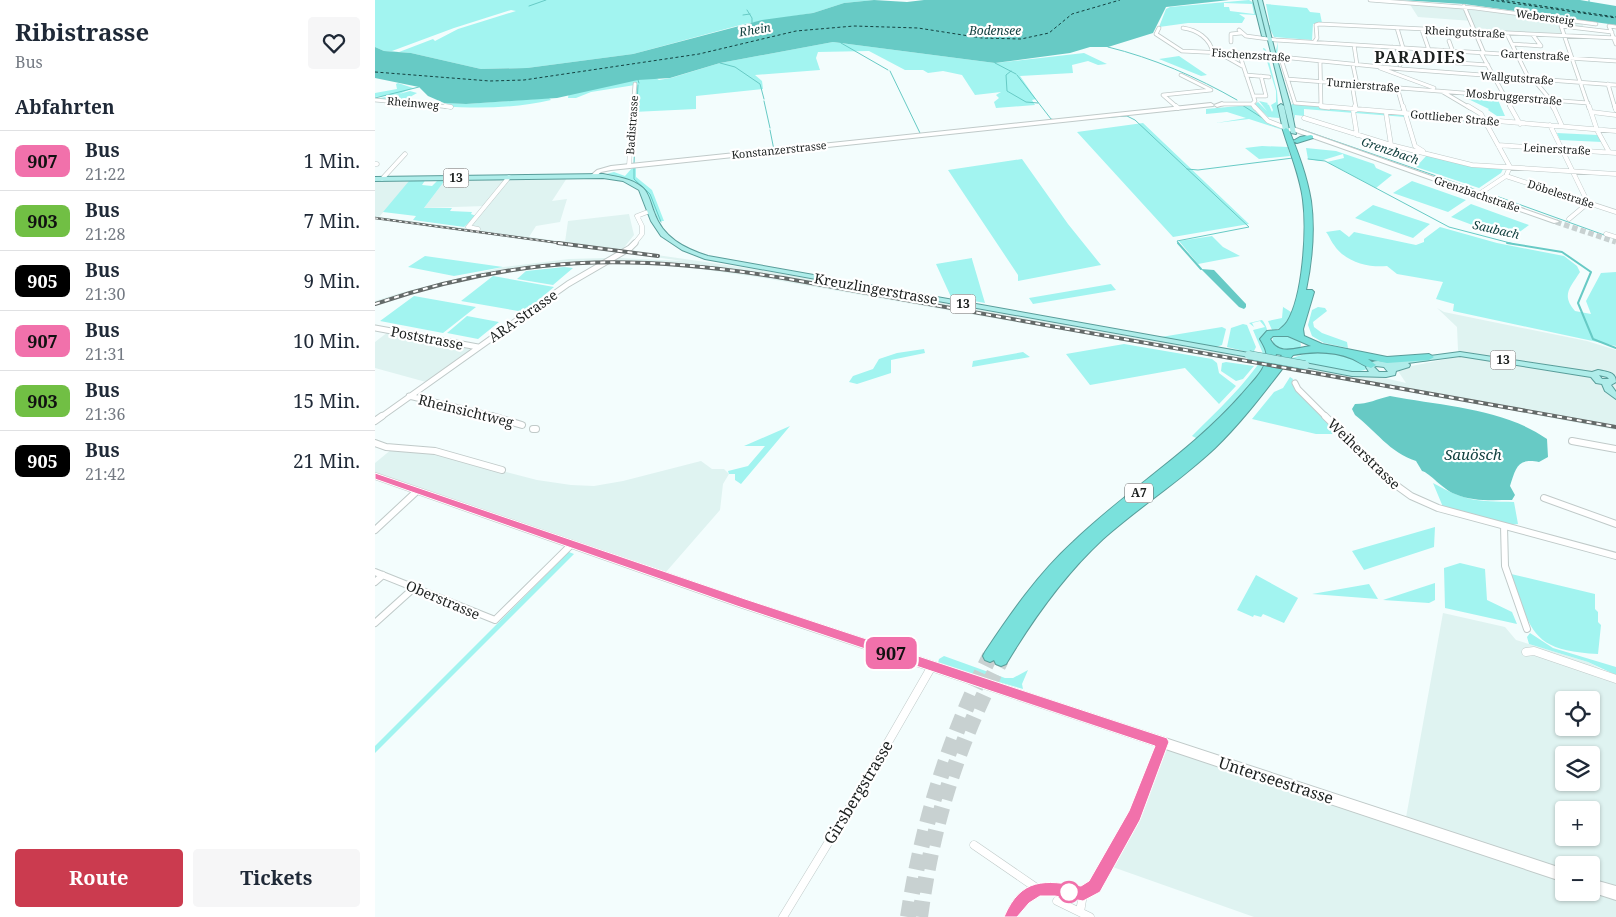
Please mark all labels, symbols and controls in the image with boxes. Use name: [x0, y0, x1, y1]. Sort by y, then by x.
street label: Webersteig: [1515, 5, 1575, 28]
text: Ribistrasse: [15, 15, 149, 48]
button: heart: [308, 17, 360, 69]
water label: Rhein: [737, 19, 772, 41]
water label: Bodensee: [968, 22, 1021, 39]
street label: Rheingutstraße: [1424, 22, 1506, 41]
street label: Fischenzstraße: [1211, 44, 1291, 65]
street label: Gartenstraße: [1500, 45, 1570, 64]
district label: PARADIES: [1374, 46, 1466, 68]
text: Bus: [15, 51, 43, 73]
street label: Wallgutstraße: [1480, 67, 1554, 88]
street label: Turnierstraße: [1326, 74, 1400, 95]
street label: Mosbruggerstraße: [1465, 85, 1563, 108]
street label: Rheinweg: [386, 93, 440, 112]
text: Abfahrten: [15, 94, 115, 120]
street label: Badistrasse: [622, 95, 641, 155]
street label: Gottlieber Straße: [1410, 106, 1500, 129]
water label: Grenzbach: [1359, 133, 1421, 168]
text: Bus: [85, 137, 120, 163]
street label: Konstanzerstrasse: [731, 137, 827, 162]
street label: Leinerstraße: [1523, 139, 1591, 158]
text: 1 Min.: [304, 148, 360, 174]
text: 907: [27, 149, 58, 173]
text: 21:22: [85, 163, 125, 185]
road number: 13: [443, 168, 469, 188]
street label: Grenzbachstraße: [1432, 172, 1522, 215]
street label: Döbelestraße: [1526, 176, 1597, 211]
text: Bus: [85, 197, 120, 223]
text: 7 Min.: [304, 208, 360, 234]
text: 903: [27, 209, 58, 233]
water label: Saubach: [1471, 216, 1521, 243]
text: 21:28: [85, 223, 125, 245]
text: Bus: [85, 257, 120, 283]
text: 9 Min.: [304, 268, 360, 294]
street label: Kreuzlingerstrasse: [813, 268, 939, 309]
text: 905: [27, 269, 58, 293]
text: 21:30: [85, 283, 125, 305]
street label: ARA-Strasse: [484, 285, 561, 346]
road number: 13: [951, 294, 975, 314]
text: Bus: [85, 317, 120, 343]
street label: Poststrasse: [389, 321, 465, 354]
text: 10 Min.: [293, 328, 360, 354]
text: 907: [27, 329, 58, 353]
text: 21:31: [85, 343, 125, 365]
road number: 13: [1491, 350, 1515, 370]
text: Bus: [85, 377, 120, 403]
text: 15 Min.: [293, 388, 360, 414]
text: 903: [27, 389, 58, 413]
street label: Rheinsichtweg: [416, 389, 516, 432]
text: 21:36: [85, 403, 125, 425]
street label: Weiherstrasse: [1324, 414, 1405, 493]
text: Bus: [85, 437, 120, 463]
water label: Sauösch: [1444, 444, 1502, 464]
text: 21 Min.: [293, 448, 360, 474]
text: 905: [27, 449, 58, 473]
text: 21:42: [85, 463, 125, 485]
road number: A7: [1125, 483, 1153, 502]
street label: Oberstrasse: [403, 575, 483, 624]
line badge: 907: [862, 637, 920, 669]
text: 907: [876, 641, 906, 665]
map controls: [1555, 691, 1600, 901]
button: locate: [1555, 691, 1600, 736]
street label: Girsbergstrasse: [818, 736, 898, 848]
button: layers: [1555, 746, 1600, 791]
street label: Unterseestrasse: [1216, 751, 1336, 809]
button: +: [1555, 801, 1600, 846]
button: Route: [15, 849, 183, 907]
button: Tickets: [193, 849, 360, 907]
button: −: [1555, 856, 1600, 901]
unlabelled marker: [1058, 881, 1080, 903]

